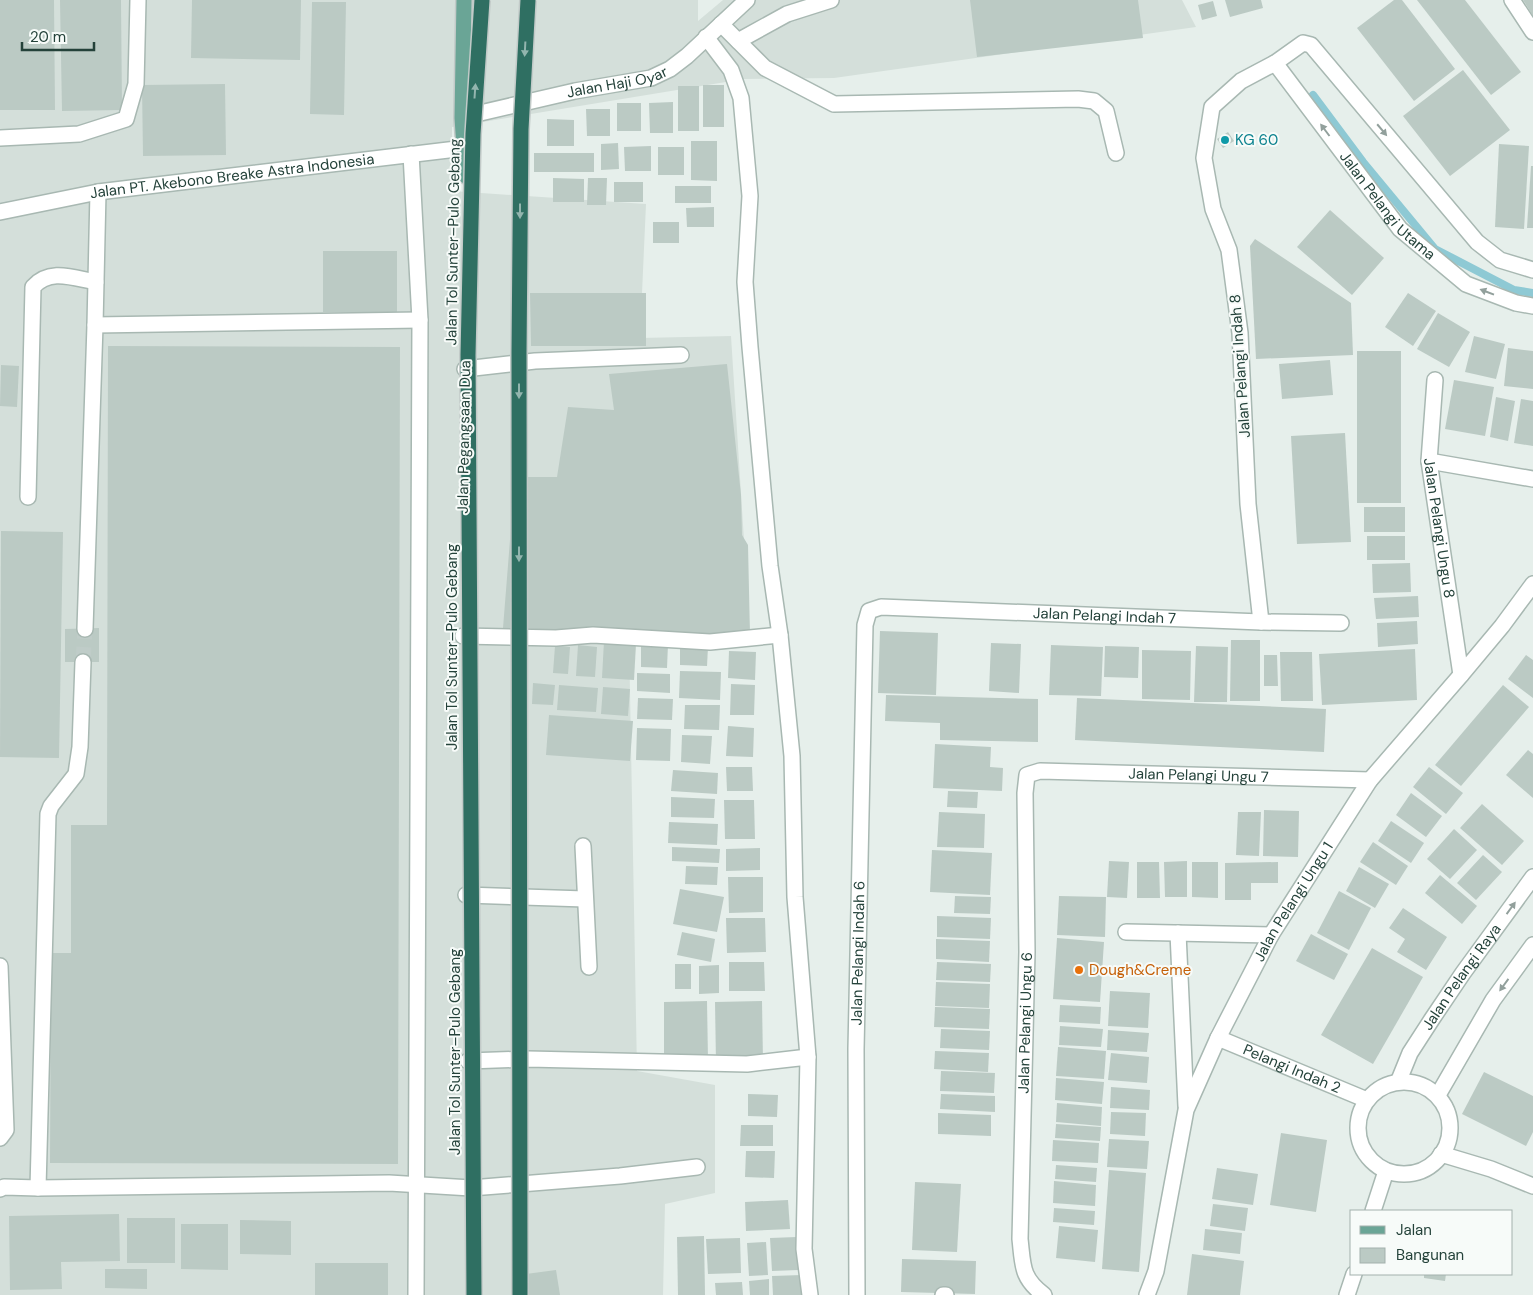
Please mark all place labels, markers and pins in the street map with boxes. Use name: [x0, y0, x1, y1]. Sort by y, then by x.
place label: KG 60: [1235, 130, 1278, 150]
marker: KG 60: [1219, 134, 1231, 146]
place label: Dough&Creme: [1089, 960, 1191, 980]
marker: Dough&Creme: [1073, 964, 1085, 976]

